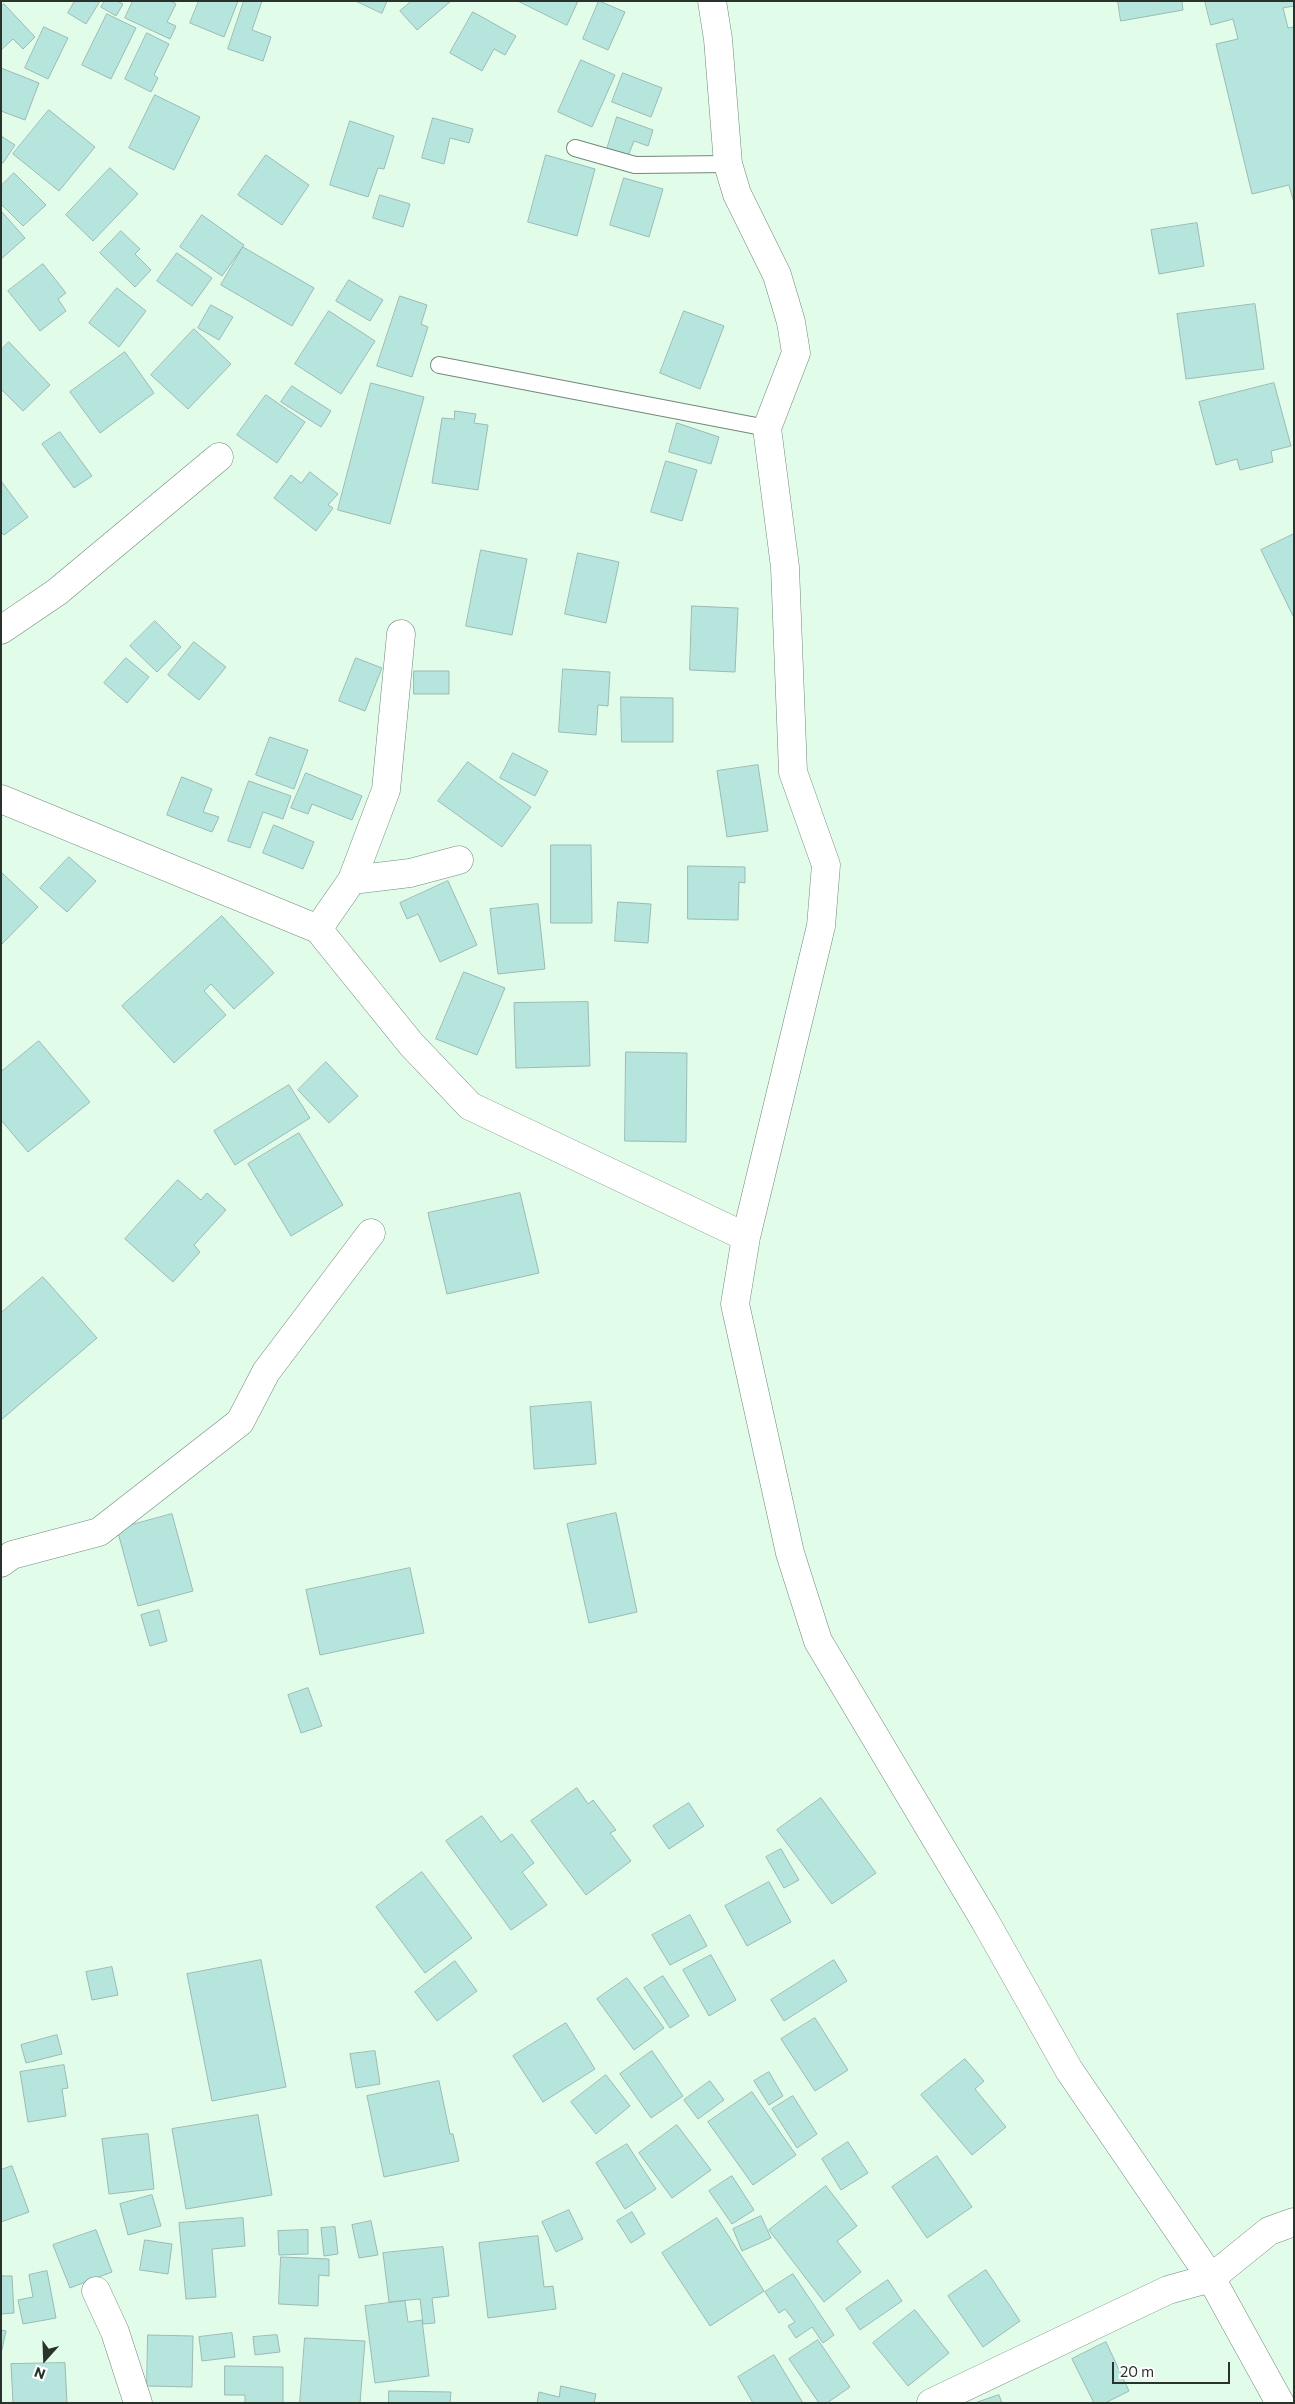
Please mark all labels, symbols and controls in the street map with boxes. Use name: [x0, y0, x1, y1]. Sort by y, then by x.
north arrow: [20, 2334, 70, 2384]
scale bar: [1115, 2352, 1232, 2384]
text: 20 m: [1120, 2362, 1154, 2380]
text: N: [32, 2364, 48, 2383]

